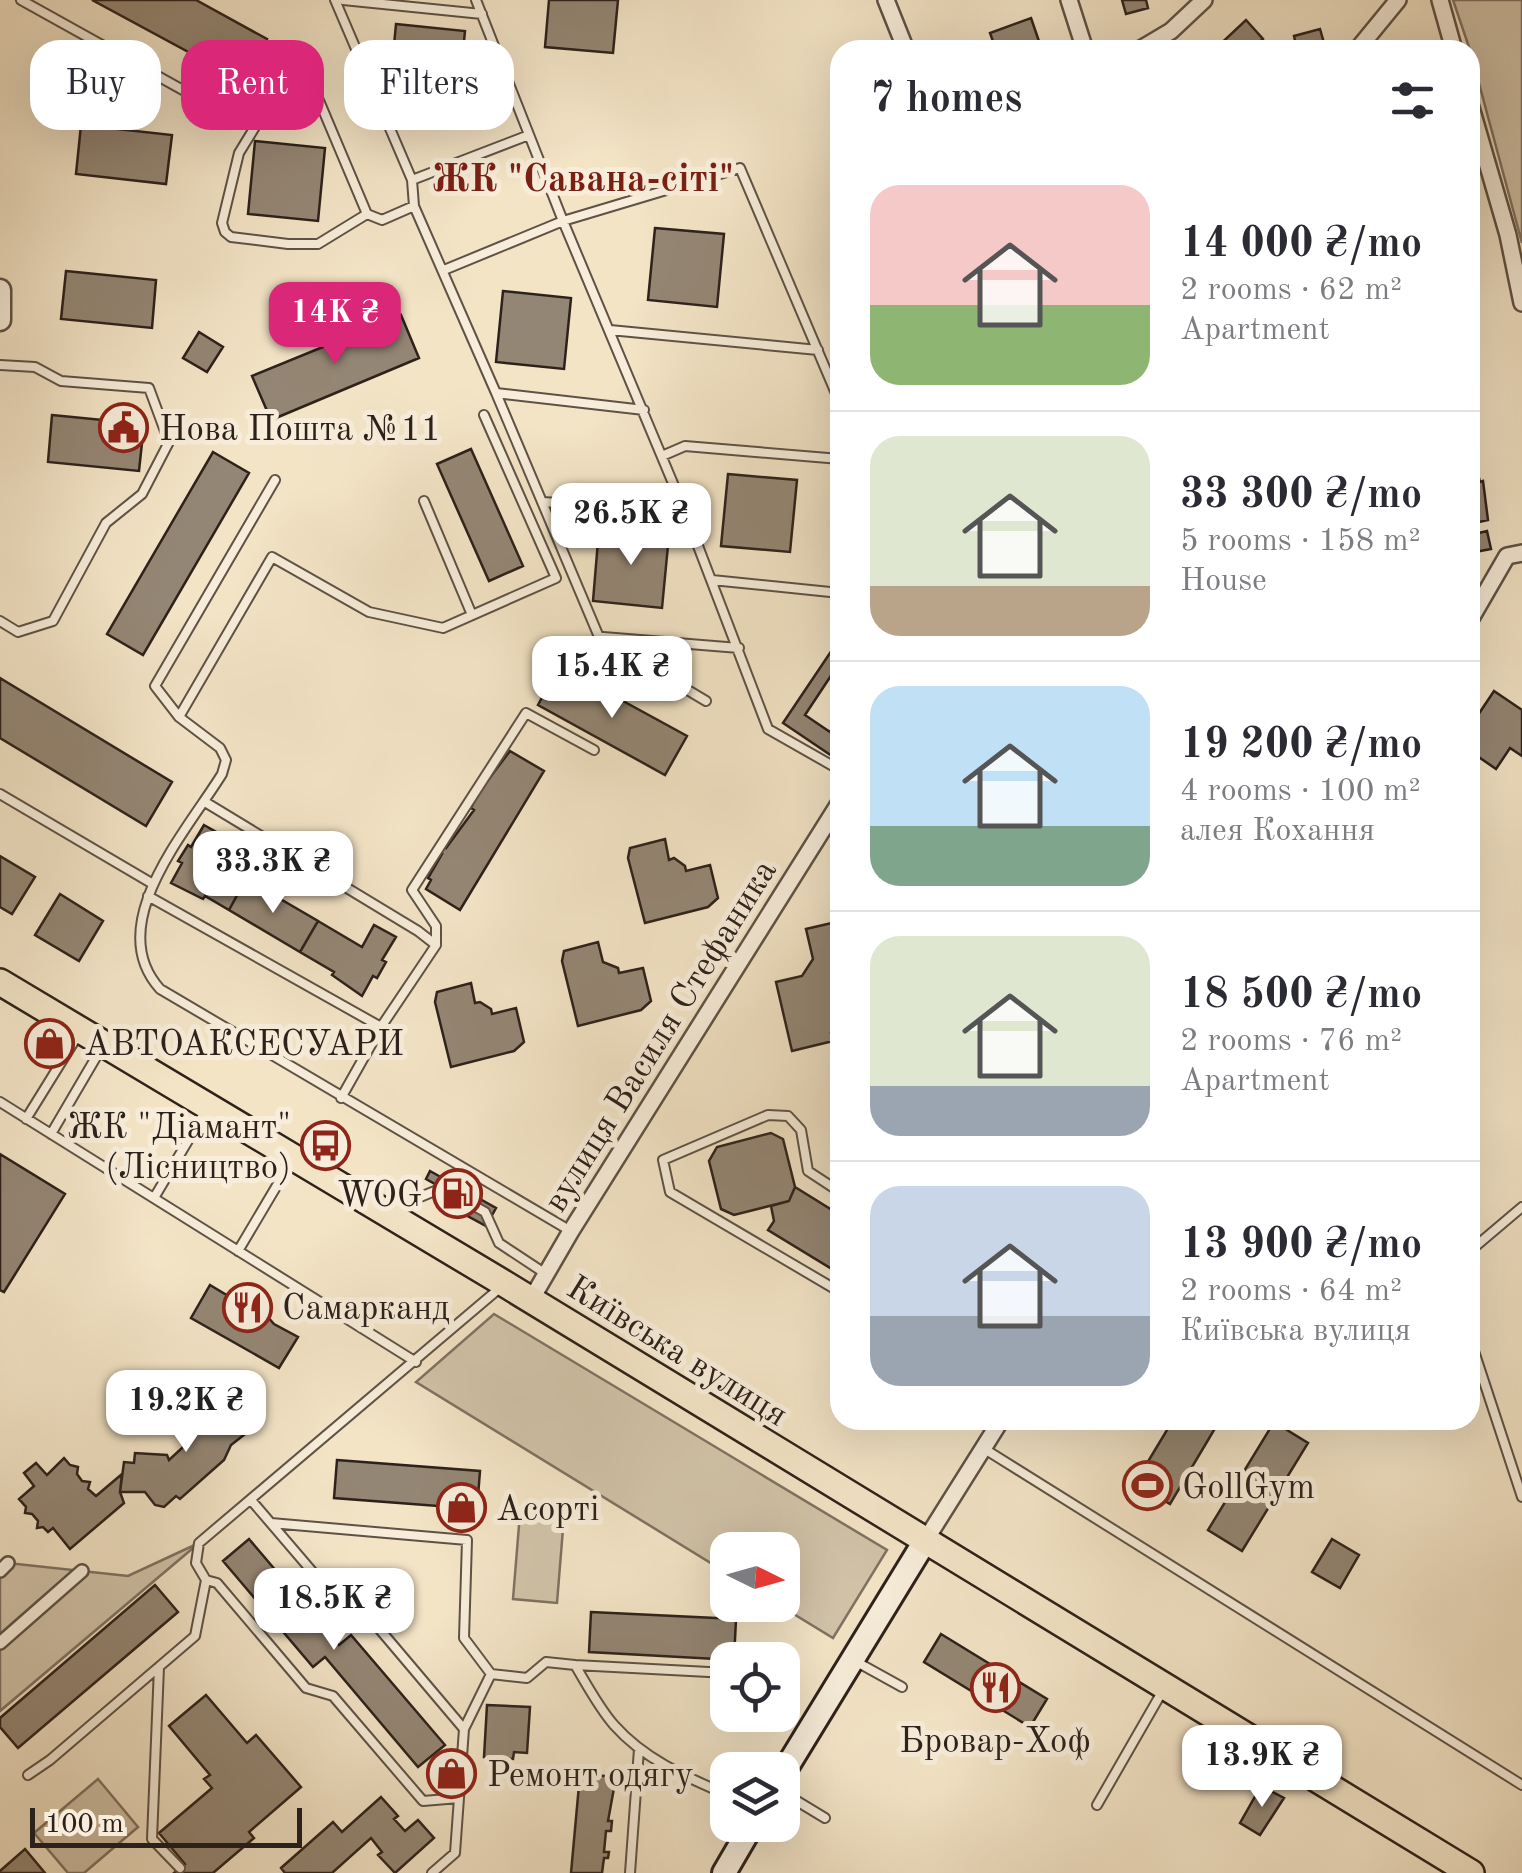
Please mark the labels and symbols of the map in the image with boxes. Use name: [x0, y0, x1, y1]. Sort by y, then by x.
district label: ЖК "Савана-сіті": [432, 162, 734, 200]
pin: 14K ₴: [265, 282, 405, 367]
public building icon: Нова Пошта №11: [98, 402, 150, 454]
place label: Нова Пошта №11: [159, 413, 441, 448]
pin: 26.5K ₴: [539, 483, 723, 568]
pin: 15.4K ₴: [520, 636, 704, 721]
pin: 33.3K ₴: [181, 831, 365, 916]
street label: вулиця Василя Стефаника: [538, 854, 785, 1219]
shop icon: АВТОАКСЕСУАРИ: [23, 1017, 75, 1069]
place label: АВТОАКСЕСУАРИ: [84, 1028, 404, 1063]
place label: ЖК "Діамант" (Лісництво): [67, 1111, 291, 1186]
bus stop icon: ЖК "Діамант" (Лісництво): [300, 1120, 352, 1172]
fuel station icon: WOG: [431, 1168, 483, 1220]
place label: WOG: [337, 1179, 422, 1214]
street label: Київська вулиця: [560, 1270, 793, 1434]
restaurant icon: Самарканд: [221, 1281, 273, 1333]
place label: Самарканд: [282, 1292, 450, 1327]
pin: 19.2K ₴: [94, 1370, 278, 1455]
sports icon: GollGym: [1121, 1460, 1173, 1512]
place label: GollGym: [1182, 1471, 1315, 1506]
shop icon: Асорті: [435, 1482, 487, 1534]
place label: Асорті: [496, 1493, 599, 1528]
north arrow: [710, 1532, 800, 1622]
pin: 18.5K ₴: [242, 1568, 426, 1653]
restaurant icon: Бровар-Хоф: [969, 1662, 1021, 1714]
place label: Бровар-Хоф: [899, 1725, 1091, 1761]
pin: 13.9K ₴: [1170, 1725, 1354, 1810]
shop icon: Ремонт одягу: [426, 1748, 478, 1800]
place label: Ремонт одягу: [487, 1759, 694, 1794]
scale bar: [30, 1803, 302, 1848]

